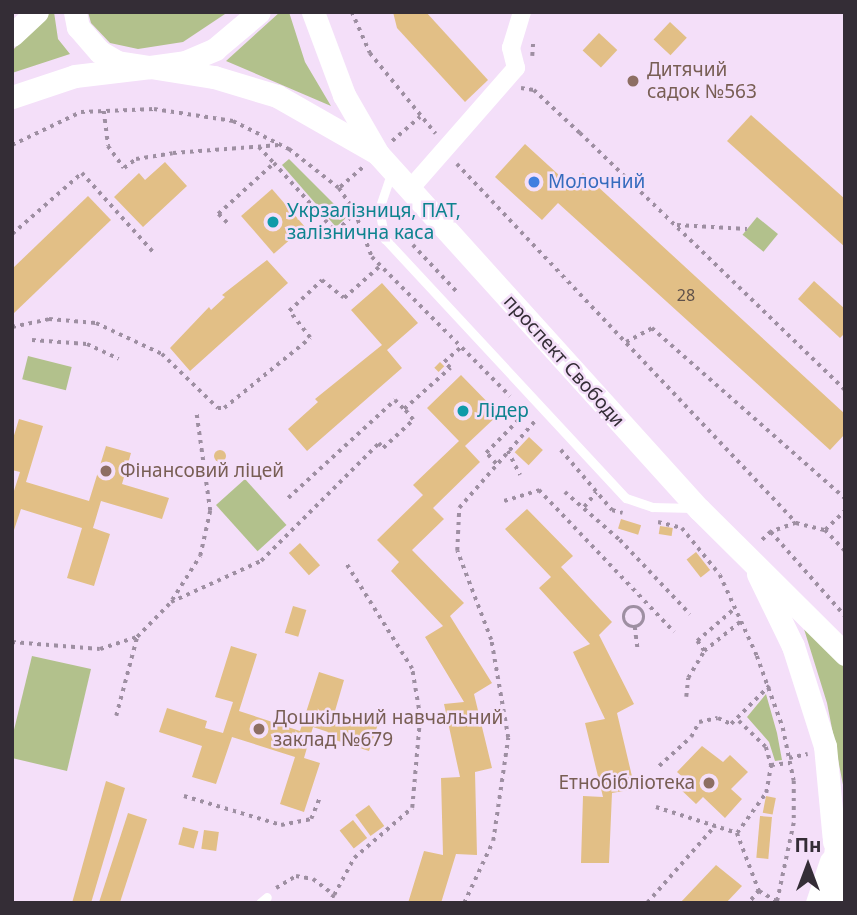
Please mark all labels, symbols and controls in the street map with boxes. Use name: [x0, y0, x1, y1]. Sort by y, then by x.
place label: Дитячий садок №563: [647, 59, 757, 103]
marker: Дитячий садок №563: [625, 73, 641, 89]
place label: Молочний: [548, 171, 645, 193]
marker: Молочний: [526, 174, 542, 190]
place label: Укрзалізниця, ПАТ, залізнична каса: [287, 200, 461, 244]
marker: Укрзалізниця, ПАТ, залізнична каса: [265, 214, 281, 230]
house number: 28: [677, 285, 695, 305]
street label: проспект Свободи: [499, 290, 629, 432]
place label: Лідер: [477, 400, 529, 422]
marker: Лідер: [455, 403, 471, 419]
place label: Фінансовий ліцей: [120, 460, 284, 482]
marker: Фінансовий ліцей: [98, 463, 114, 479]
place label: Дошкільний навчальний заклад №679: [273, 707, 503, 751]
marker: Дошкільний навчальний заклад №679: [251, 721, 267, 737]
place label: Етнобібліотека: [559, 772, 695, 794]
marker: Етнобібліотека: [701, 775, 717, 791]
north arrow: [773, 831, 843, 901]
text: Пн: [795, 832, 821, 858]

